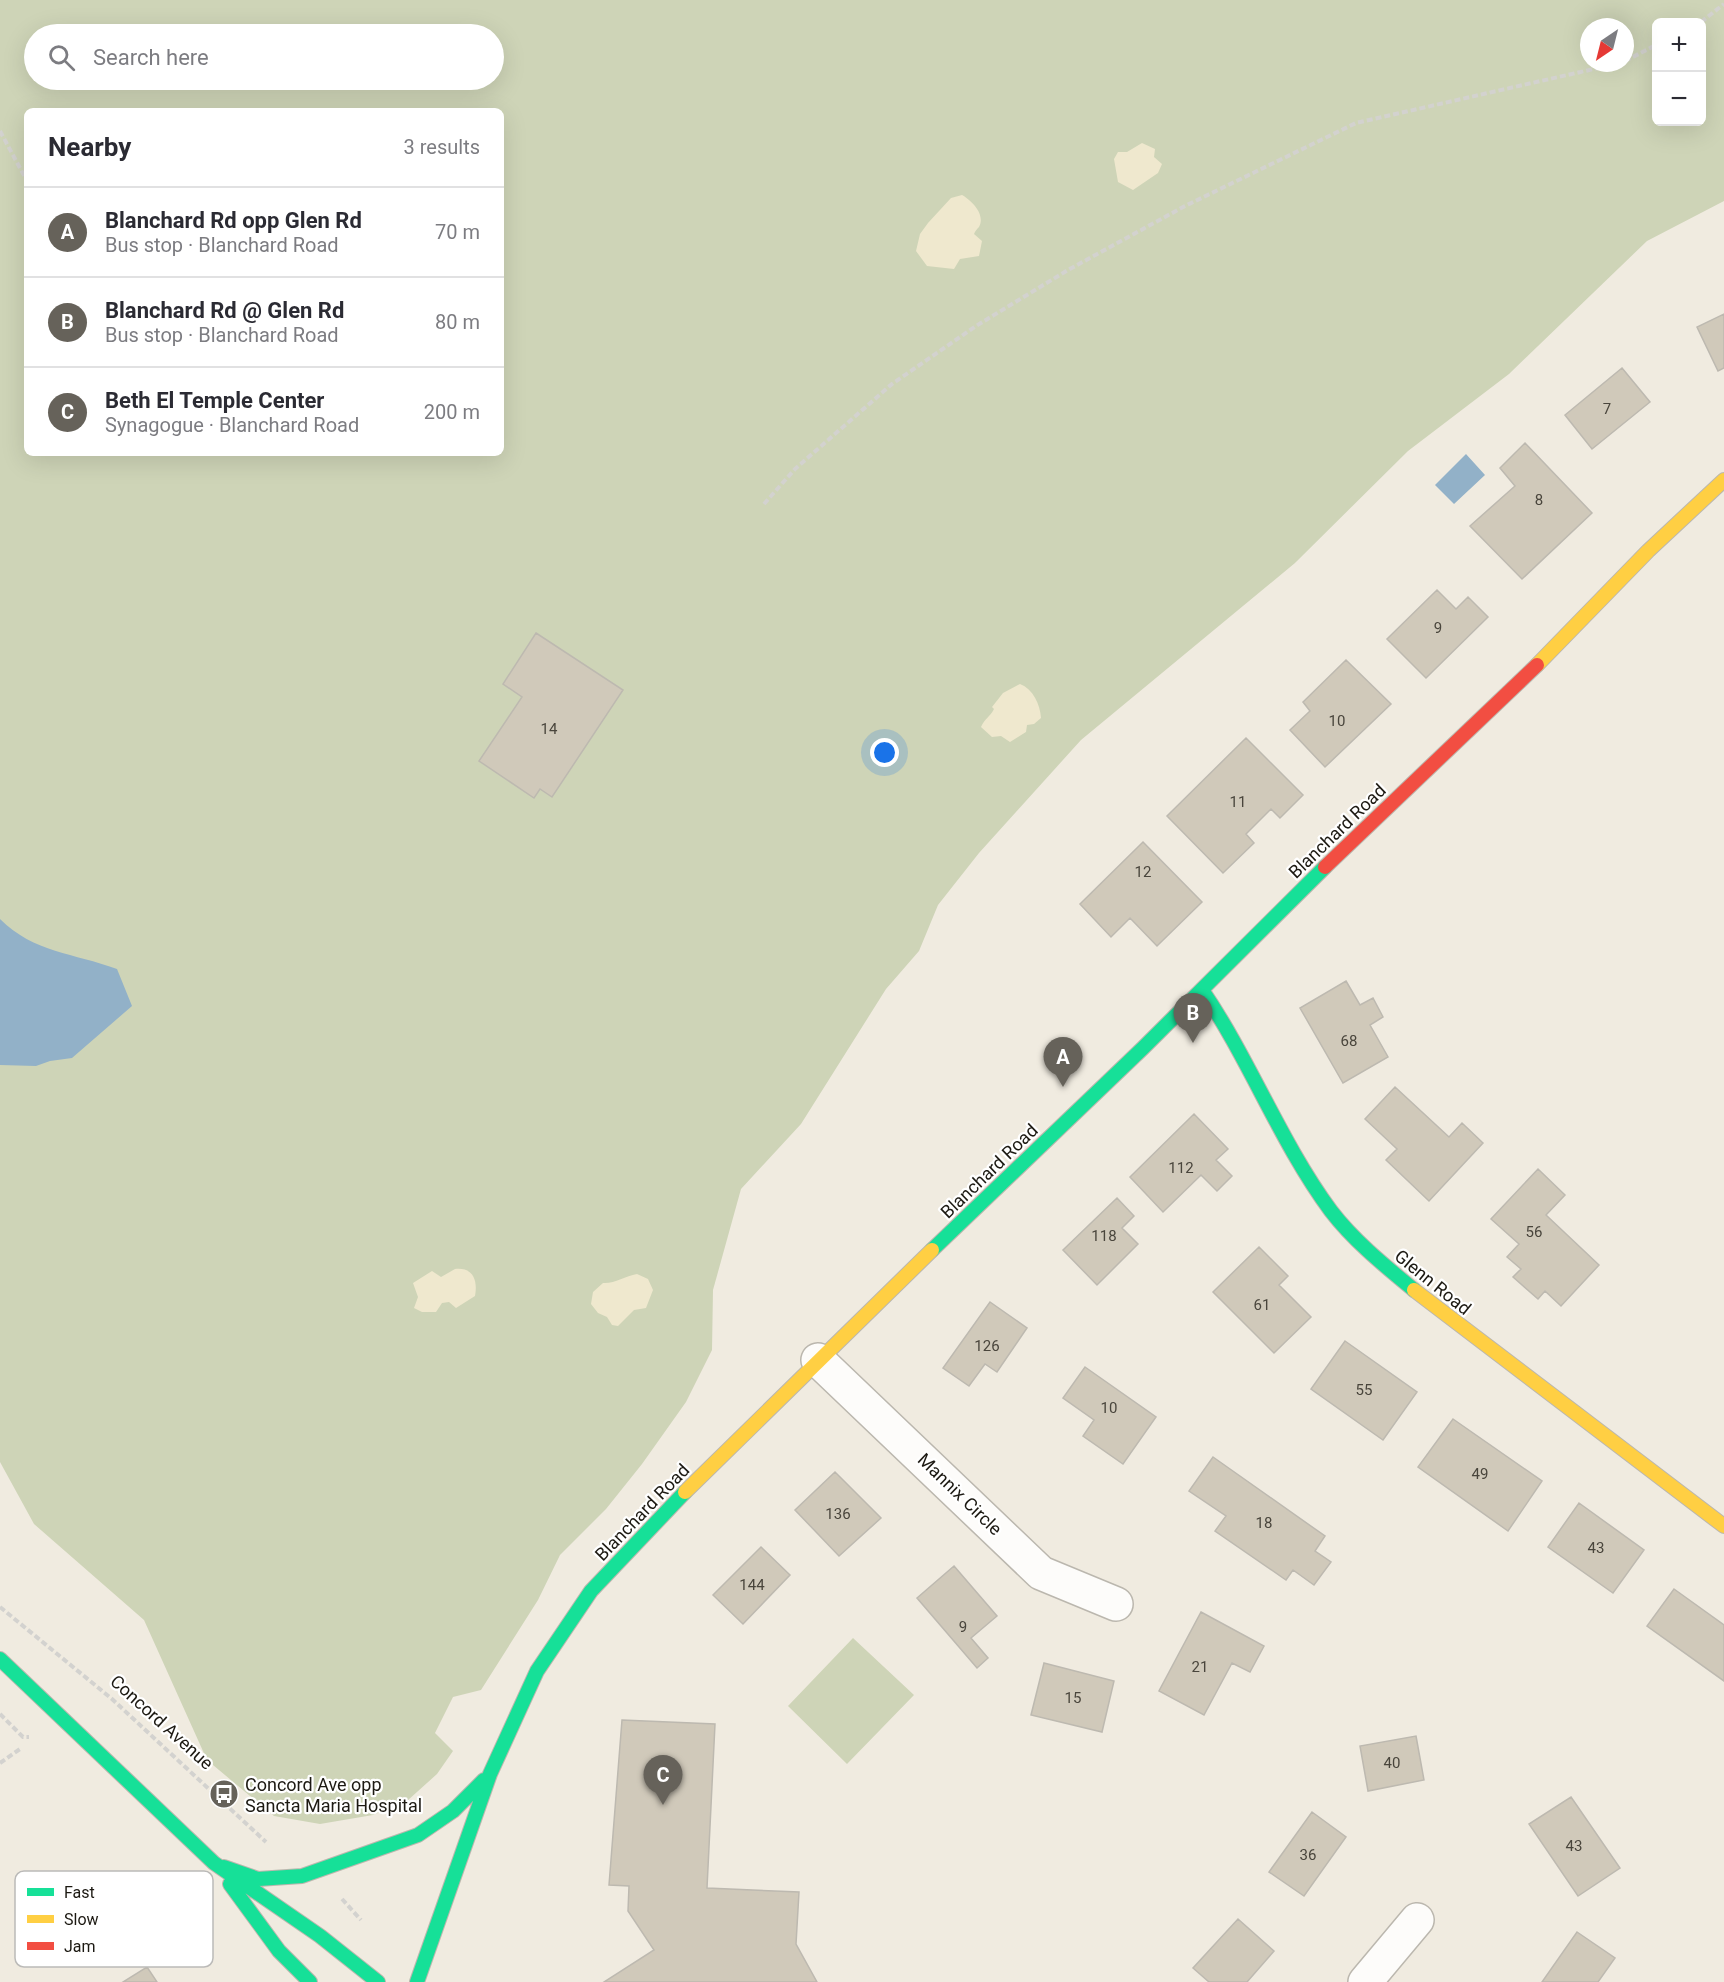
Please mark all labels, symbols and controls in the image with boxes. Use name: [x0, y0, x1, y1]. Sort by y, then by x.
north arrow: [1580, 18, 1634, 72]
map controls: [1652, 18, 1706, 126]
button: +: [1652, 18, 1706, 72]
search box: [24, 24, 504, 90]
icon: search: [45, 41, 78, 74]
text: Search here: [93, 45, 209, 70]
button: −: [1652, 72, 1706, 126]
text: Nearby: [48, 132, 131, 162]
text: 3 results: [404, 135, 480, 159]
text: Blanchard Rd opp Glen Rd: [105, 208, 362, 233]
text: A: [61, 220, 74, 244]
text: 70 m: [435, 220, 480, 244]
text: Bus stop · Blanchard Road: [105, 233, 339, 257]
text: Blanchard Rd @ Glen Rd: [105, 298, 344, 323]
text: B: [61, 310, 74, 334]
text: 80 m: [435, 310, 480, 334]
text: Bus stop · Blanchard Road: [105, 323, 339, 347]
text: Beth El Temple Center: [105, 388, 324, 413]
text: C: [61, 400, 74, 424]
text: 200 m: [424, 400, 480, 424]
house number: 7: [1603, 400, 1611, 418]
text: Synagogue · Blanchard Road: [105, 413, 359, 437]
house number: 8: [1535, 491, 1543, 509]
house number: 9: [1434, 619, 1442, 637]
house number: 10: [1329, 712, 1345, 730]
house number: 14: [541, 720, 558, 738]
your location: [870, 738, 899, 767]
street label: Blanchard Road: [1284, 780, 1390, 882]
house number: 11: [1230, 793, 1246, 811]
house number: 12: [1135, 863, 1151, 881]
pin: B: [1174, 994, 1212, 1043]
house number: 68: [1341, 1032, 1357, 1050]
pin: A: [1044, 1038, 1082, 1087]
street label: Blanchard Road: [936, 1120, 1042, 1222]
house number: 112: [1168, 1159, 1194, 1177]
house number: 56: [1526, 1223, 1542, 1241]
house number: 118: [1091, 1227, 1117, 1245]
street label: Glenn Road: [1391, 1245, 1475, 1319]
house number: 61: [1254, 1296, 1270, 1314]
house number: 126: [974, 1337, 1000, 1355]
house number: 55: [1356, 1381, 1372, 1399]
house number: 10: [1101, 1399, 1117, 1417]
street label: Mannix Circle: [914, 1449, 1006, 1539]
street label: Blanchard Road: [591, 1459, 693, 1565]
house number: 49: [1472, 1465, 1488, 1483]
house number: 136: [825, 1505, 851, 1523]
house number: 18: [1256, 1514, 1272, 1532]
house number: 43: [1588, 1539, 1604, 1557]
house number: 144: [739, 1576, 765, 1594]
house number: 9: [959, 1618, 967, 1636]
house number: 21: [1192, 1658, 1208, 1676]
street label: Concord Avenue: [106, 1670, 218, 1774]
house number: 15: [1065, 1689, 1081, 1707]
house number: 40: [1384, 1754, 1400, 1772]
pin: C: [644, 1756, 682, 1805]
place label: Concord Ave opp Sancta Maria Hospital: [245, 1774, 422, 1816]
bus stop icon: Concord Ave opp Sancta Maria Hospital: [208, 1778, 240, 1810]
house number: 43: [1566, 1837, 1582, 1855]
house number: 36: [1300, 1846, 1316, 1864]
legend: [15, 1871, 213, 1967]
text: Fast: [64, 1883, 95, 1902]
text: Slow: [64, 1910, 99, 1929]
text: Jam: [64, 1937, 96, 1956]

